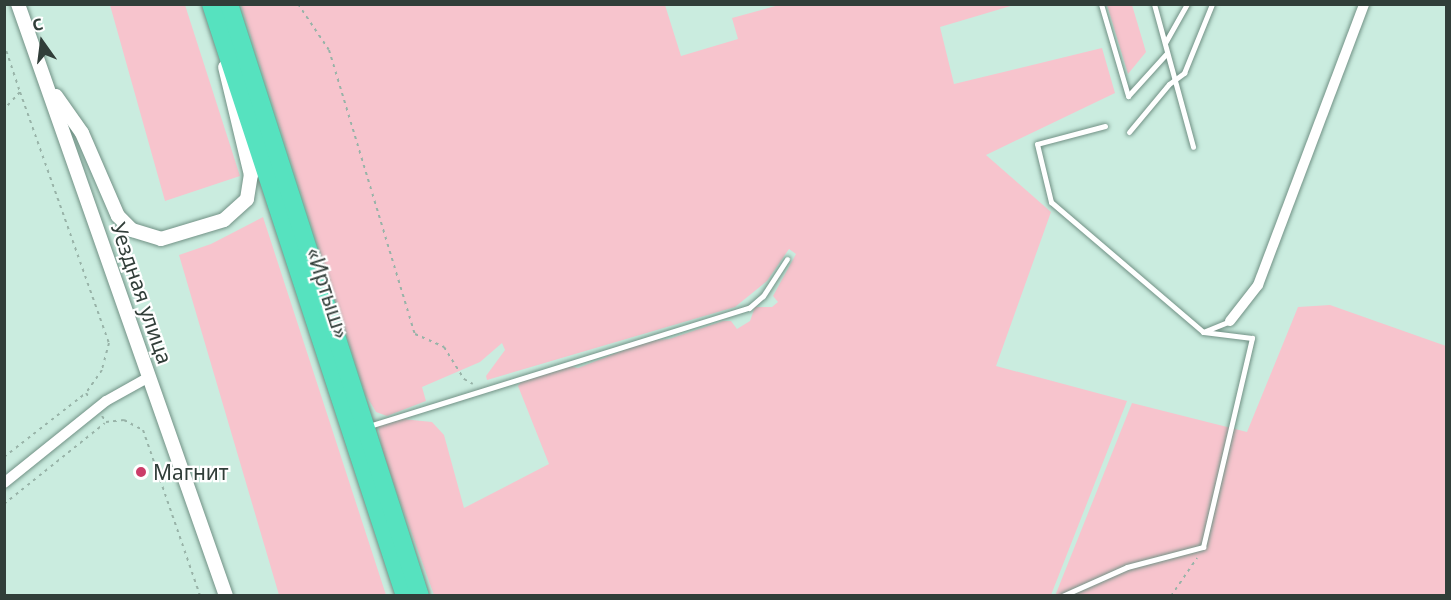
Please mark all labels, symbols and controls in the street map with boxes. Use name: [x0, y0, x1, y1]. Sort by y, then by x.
north arrow: [12, 12, 72, 72]
text: С: [30, 13, 45, 36]
street label: Уездная улица: [106, 219, 178, 367]
street label: «Иртыш»: [301, 244, 355, 342]
place label: Магнит: [153, 459, 229, 485]
marker: Магнит: [134, 465, 148, 479]

